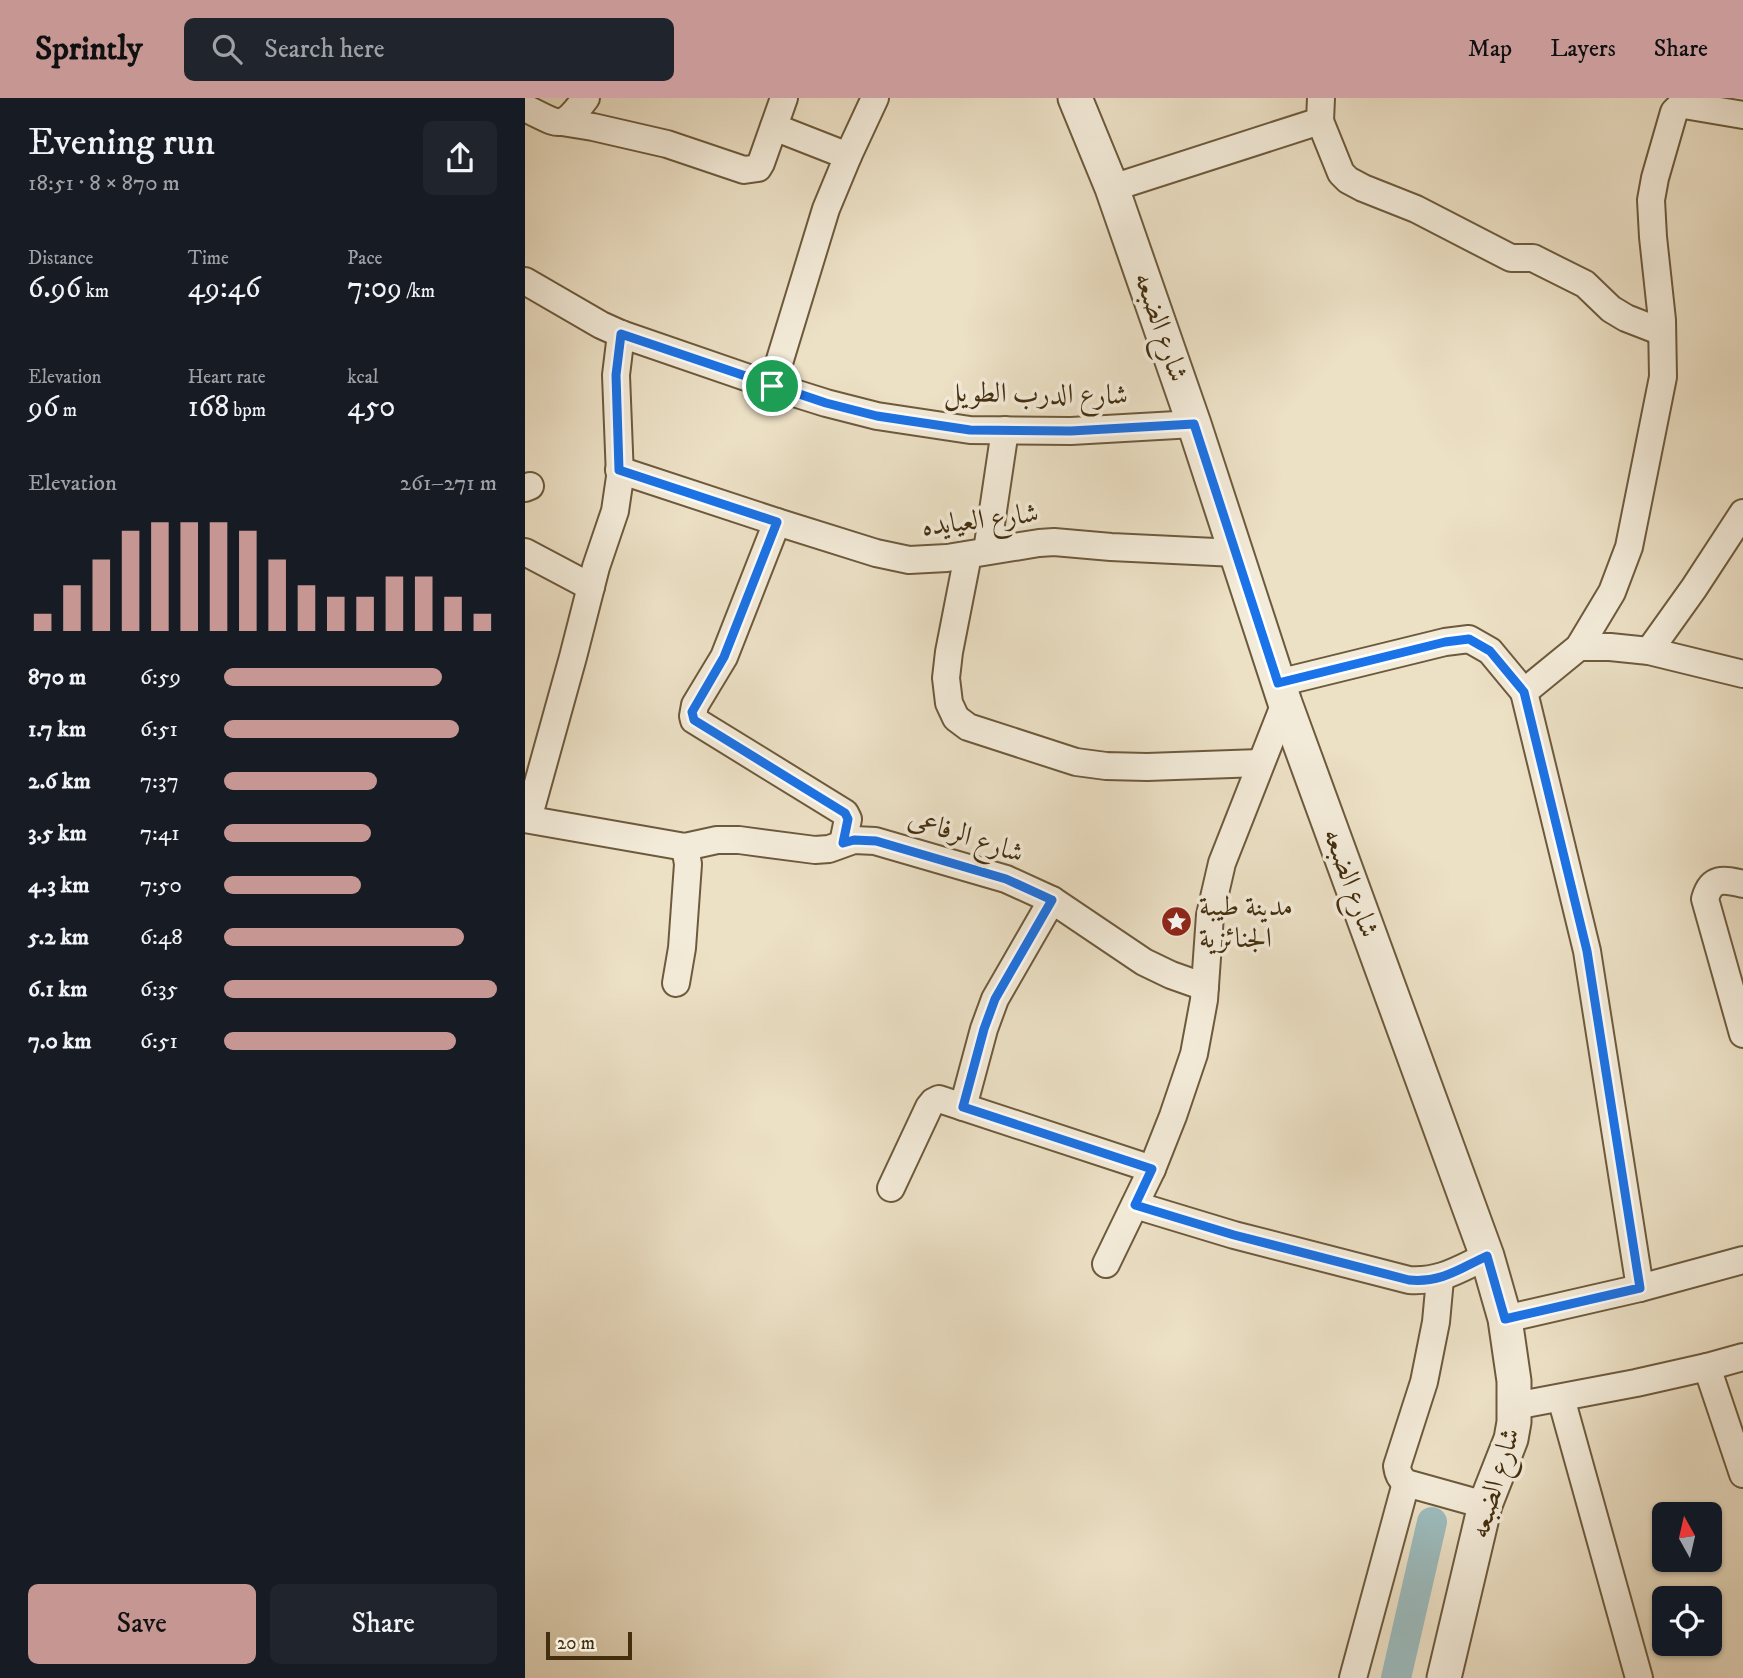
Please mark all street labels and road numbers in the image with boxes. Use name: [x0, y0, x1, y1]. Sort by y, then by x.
street label: شارع الضبعه: [1121, 268, 1196, 388]
street label: شارع الدرب الطويل: [944, 375, 1128, 418]
street label: شارع العيايده: [919, 495, 1041, 550]
street label: شارع الرفاعى: [902, 801, 1028, 876]
street label: شارع الضبعه: [1310, 824, 1387, 944]
street label: شارع الضبعه: [1462, 1424, 1533, 1544]

